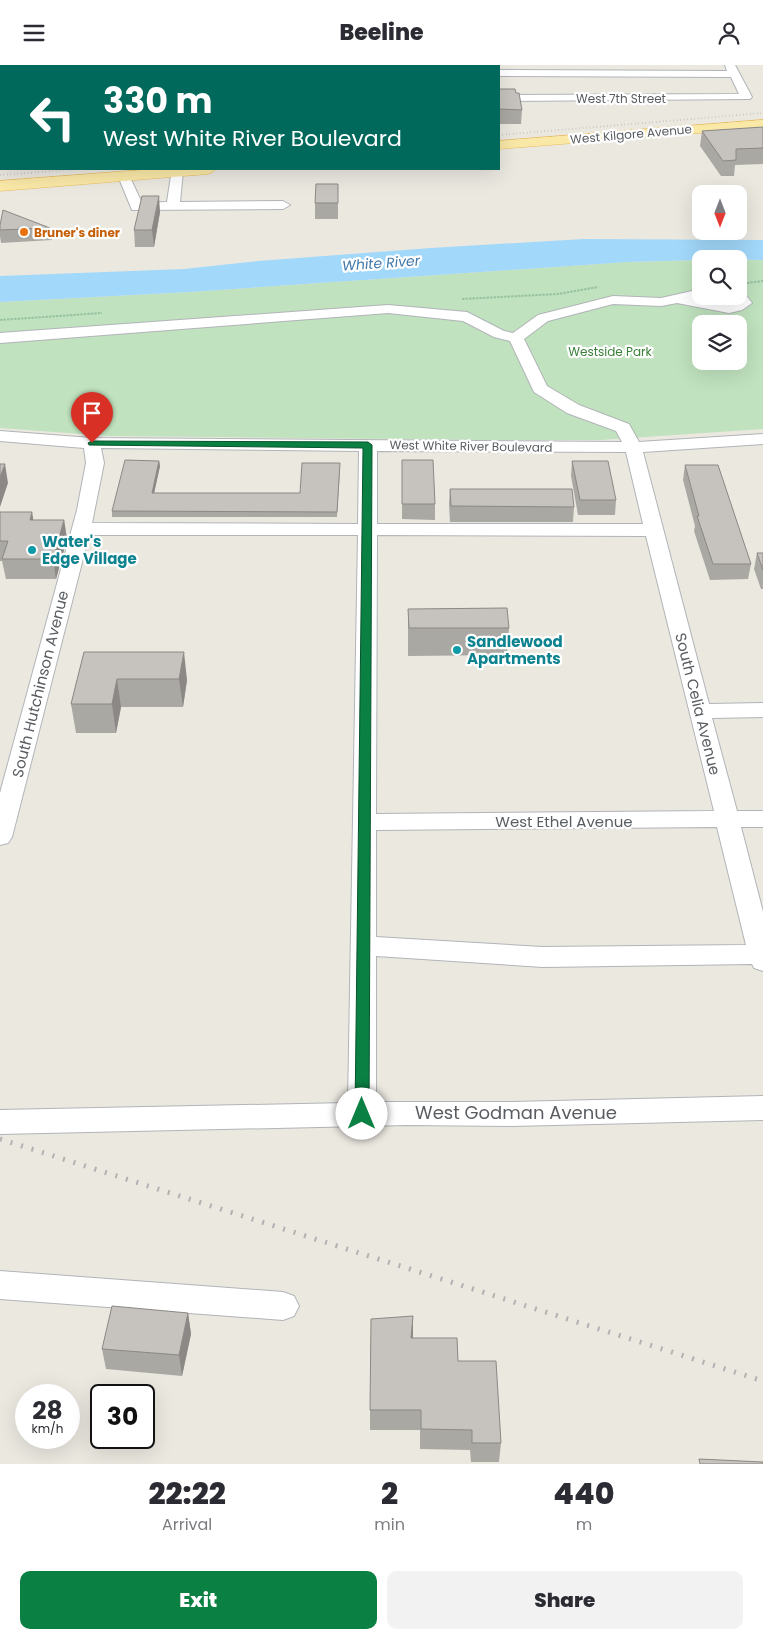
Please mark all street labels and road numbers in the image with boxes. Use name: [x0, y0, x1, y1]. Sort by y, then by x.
street label: West 7th Street: [576, 90, 666, 107]
street label: West Kilgore Avenue: [569, 120, 693, 148]
street label: West White River Boulevard: [389, 436, 553, 456]
street label: South Hutchinson Avenue: [7, 588, 73, 780]
street label: South Celia Avenue: [670, 631, 726, 777]
street label: West Ethel Avenue: [495, 811, 633, 832]
street label: West Godman Avenue: [415, 1100, 617, 1125]

